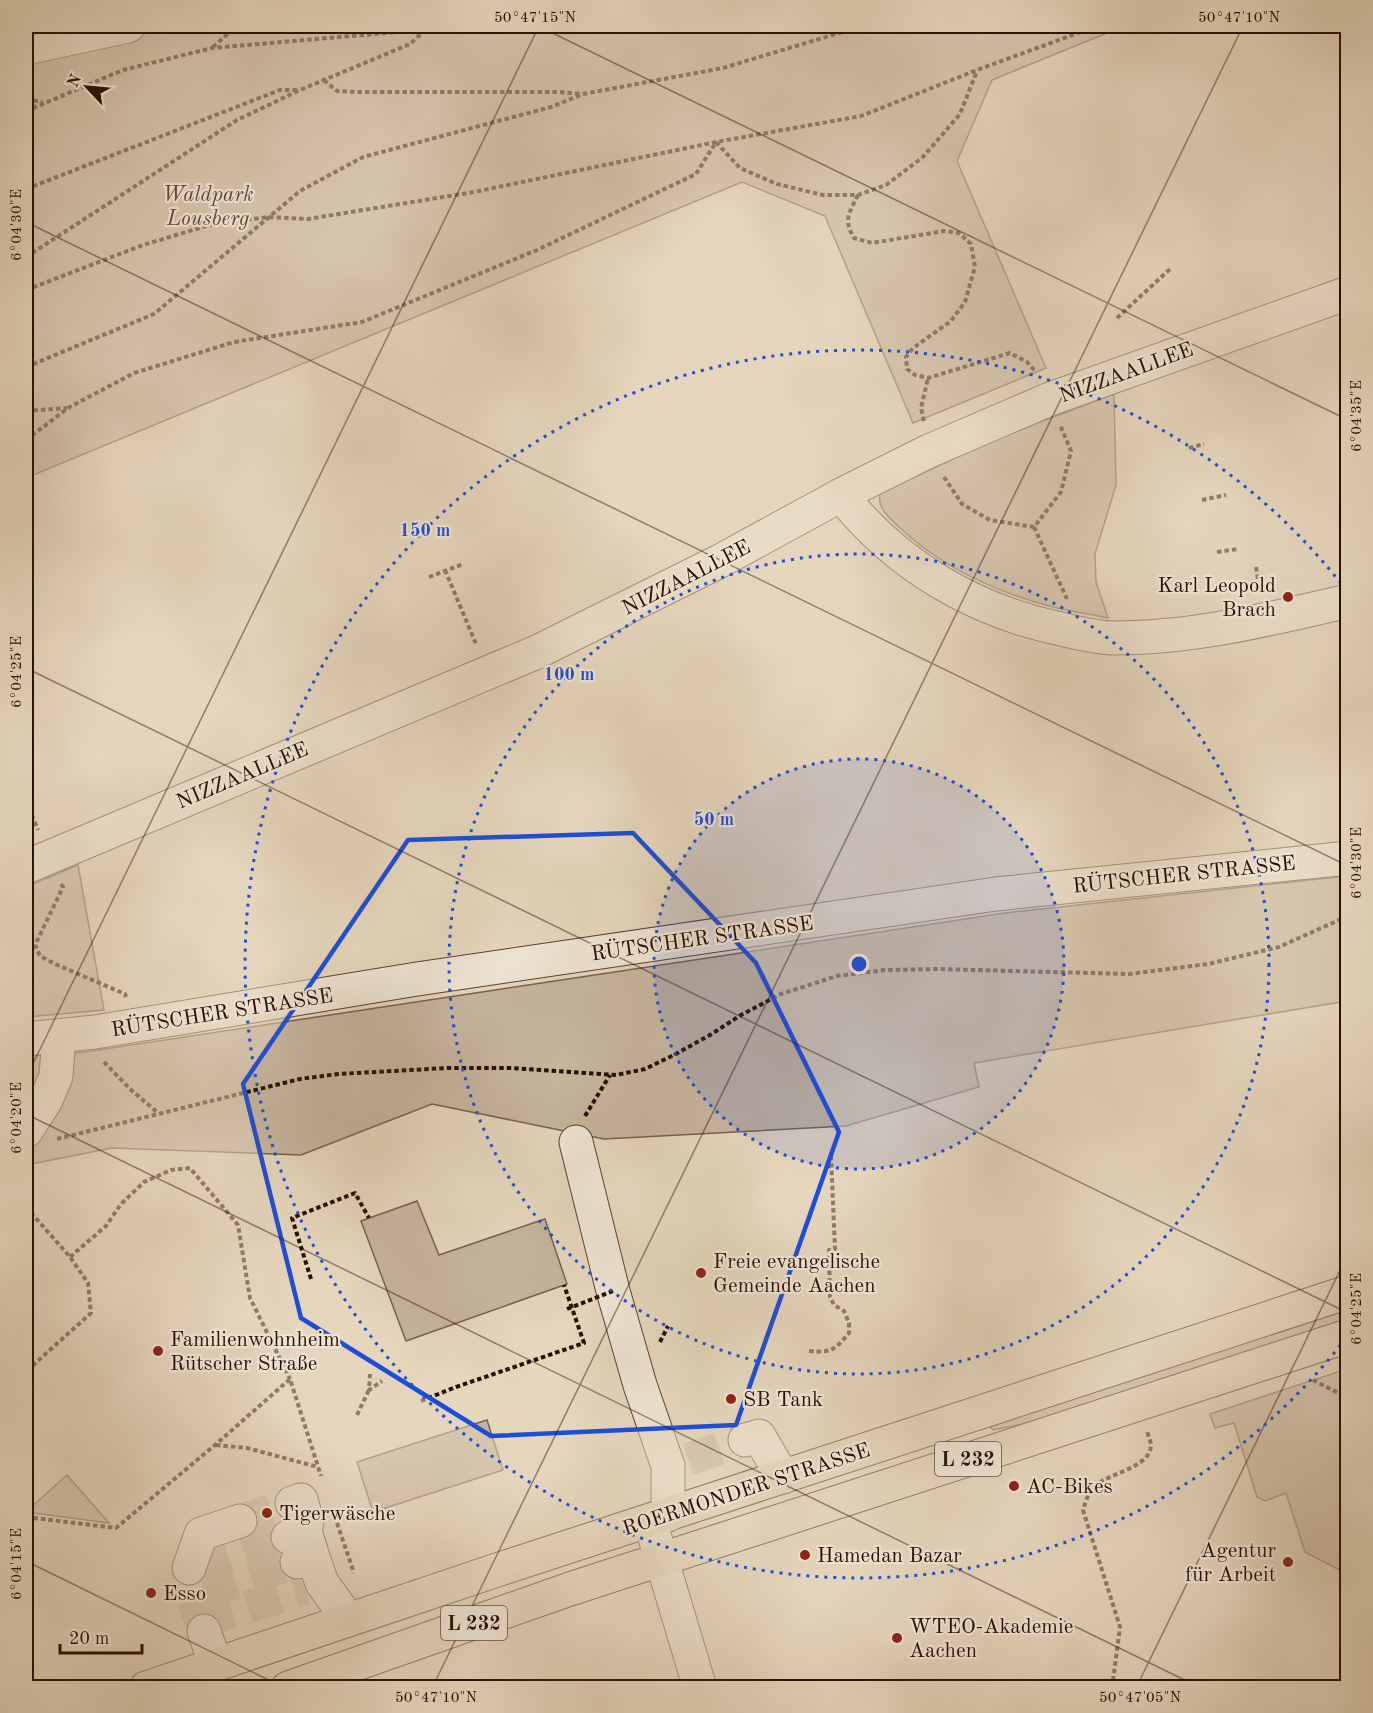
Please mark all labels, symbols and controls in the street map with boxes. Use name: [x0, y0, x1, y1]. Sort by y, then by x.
text: 50°47'15"N: [494, 11, 576, 26]
text: 50°47'10"N: [1198, 11, 1280, 26]
north arrow: [57, 57, 117, 117]
text: N: [65, 72, 86, 90]
park label: Waldpark Lousberg: [162, 185, 254, 230]
text: 6°04'30"E: [10, 189, 25, 261]
street label: NIZZAALLEE: [1057, 339, 1196, 407]
text: 6°04'35"E: [1350, 380, 1365, 452]
text: 150 m: [400, 522, 450, 540]
street label: NIZZAALLEE: [619, 537, 754, 620]
place label: Karl Leopold Brach: [1158, 576, 1276, 621]
marker: Karl Leopold Brach: [1281, 590, 1295, 604]
text: 6°04'25"E: [10, 636, 25, 708]
text: 100 m: [544, 666, 594, 684]
street label: NIZZAALLEE: [174, 739, 312, 814]
text: 50 m: [694, 811, 734, 829]
text: 6°04'30"E: [1350, 827, 1365, 899]
street label: RÜTSCHER STRASSE: [1071, 849, 1297, 898]
street label: RÜTSCHER STRASSE: [589, 910, 815, 965]
centre of rings: [849, 954, 869, 974]
street label: RÜTSCHER STRASSE: [109, 982, 335, 1041]
text: 6°04'20"E: [10, 1082, 25, 1154]
place label: Freie evangelische Gemeinde Aachen: [713, 1252, 880, 1297]
marker: Freie evangelische Gemeinde Aachen: [694, 1266, 708, 1280]
text: 6°04'25"E: [1350, 1273, 1365, 1345]
place label: Familienwohnheim Rütscher Straße: [170, 1330, 340, 1375]
marker: Familienwohnheim Rütscher Straße: [151, 1344, 165, 1358]
place label: SB Tank: [743, 1390, 823, 1411]
marker: SB Tank: [724, 1392, 738, 1406]
street label: ROERMONDER STRASSE: [620, 1440, 873, 1540]
road number: L 232: [935, 1442, 1001, 1476]
place label: AC-Bikes: [1026, 1477, 1113, 1498]
marker: AC-Bikes: [1007, 1479, 1021, 1493]
place label: Tigerwäsche: [279, 1504, 395, 1525]
marker: Tigerwäsche: [260, 1506, 274, 1520]
text: 6°04'15"E: [10, 1528, 25, 1600]
place label: Agentur für Arbeit: [1185, 1541, 1276, 1586]
place label: Hamedan Bazar: [817, 1546, 962, 1567]
marker: Hamedan Bazar: [798, 1548, 812, 1562]
marker: Agentur für Arbeit: [1281, 1555, 1295, 1569]
place label: Esso: [163, 1584, 206, 1605]
marker: Esso: [144, 1586, 158, 1600]
road number: L 232: [441, 1606, 507, 1640]
scale bar: [60, 1617, 142, 1655]
place label: WTEO-Akademie Aachen: [909, 1617, 1073, 1662]
text: 20 m: [69, 1630, 109, 1648]
marker: WTEO-Akademie Aachen: [890, 1631, 904, 1645]
text: 50°47'10"N: [395, 1691, 477, 1706]
text: 50°47'05"N: [1099, 1691, 1181, 1706]

